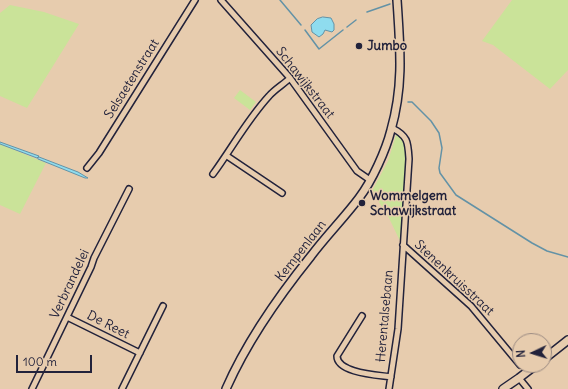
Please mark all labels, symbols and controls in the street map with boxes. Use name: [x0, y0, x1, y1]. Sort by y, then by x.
street label: Selsaetenstraat: [101, 36, 163, 122]
place label: Jumbo: [367, 38, 407, 54]
marker: Jumbo: [354, 41, 364, 51]
street label: Schawijkstraat: [272, 44, 338, 122]
place label: Wommelgem Schawijkstraat: [370, 188, 456, 219]
marker: Wommelgem Schawijkstraat: [357, 198, 367, 208]
street label: Kempenlaan: [272, 217, 330, 285]
street label: Stenenkruisstraat: [411, 237, 497, 319]
street label: Verbrandelei: [47, 247, 93, 321]
street label: Herentalsebaan: [373, 269, 397, 363]
street label: De Reet: [84, 308, 132, 342]
north arrow: [512, 333, 552, 373]
scale bar: [18, 347, 94, 373]
text: N: [514, 349, 528, 358]
text: 100 m: [23, 354, 57, 369]

